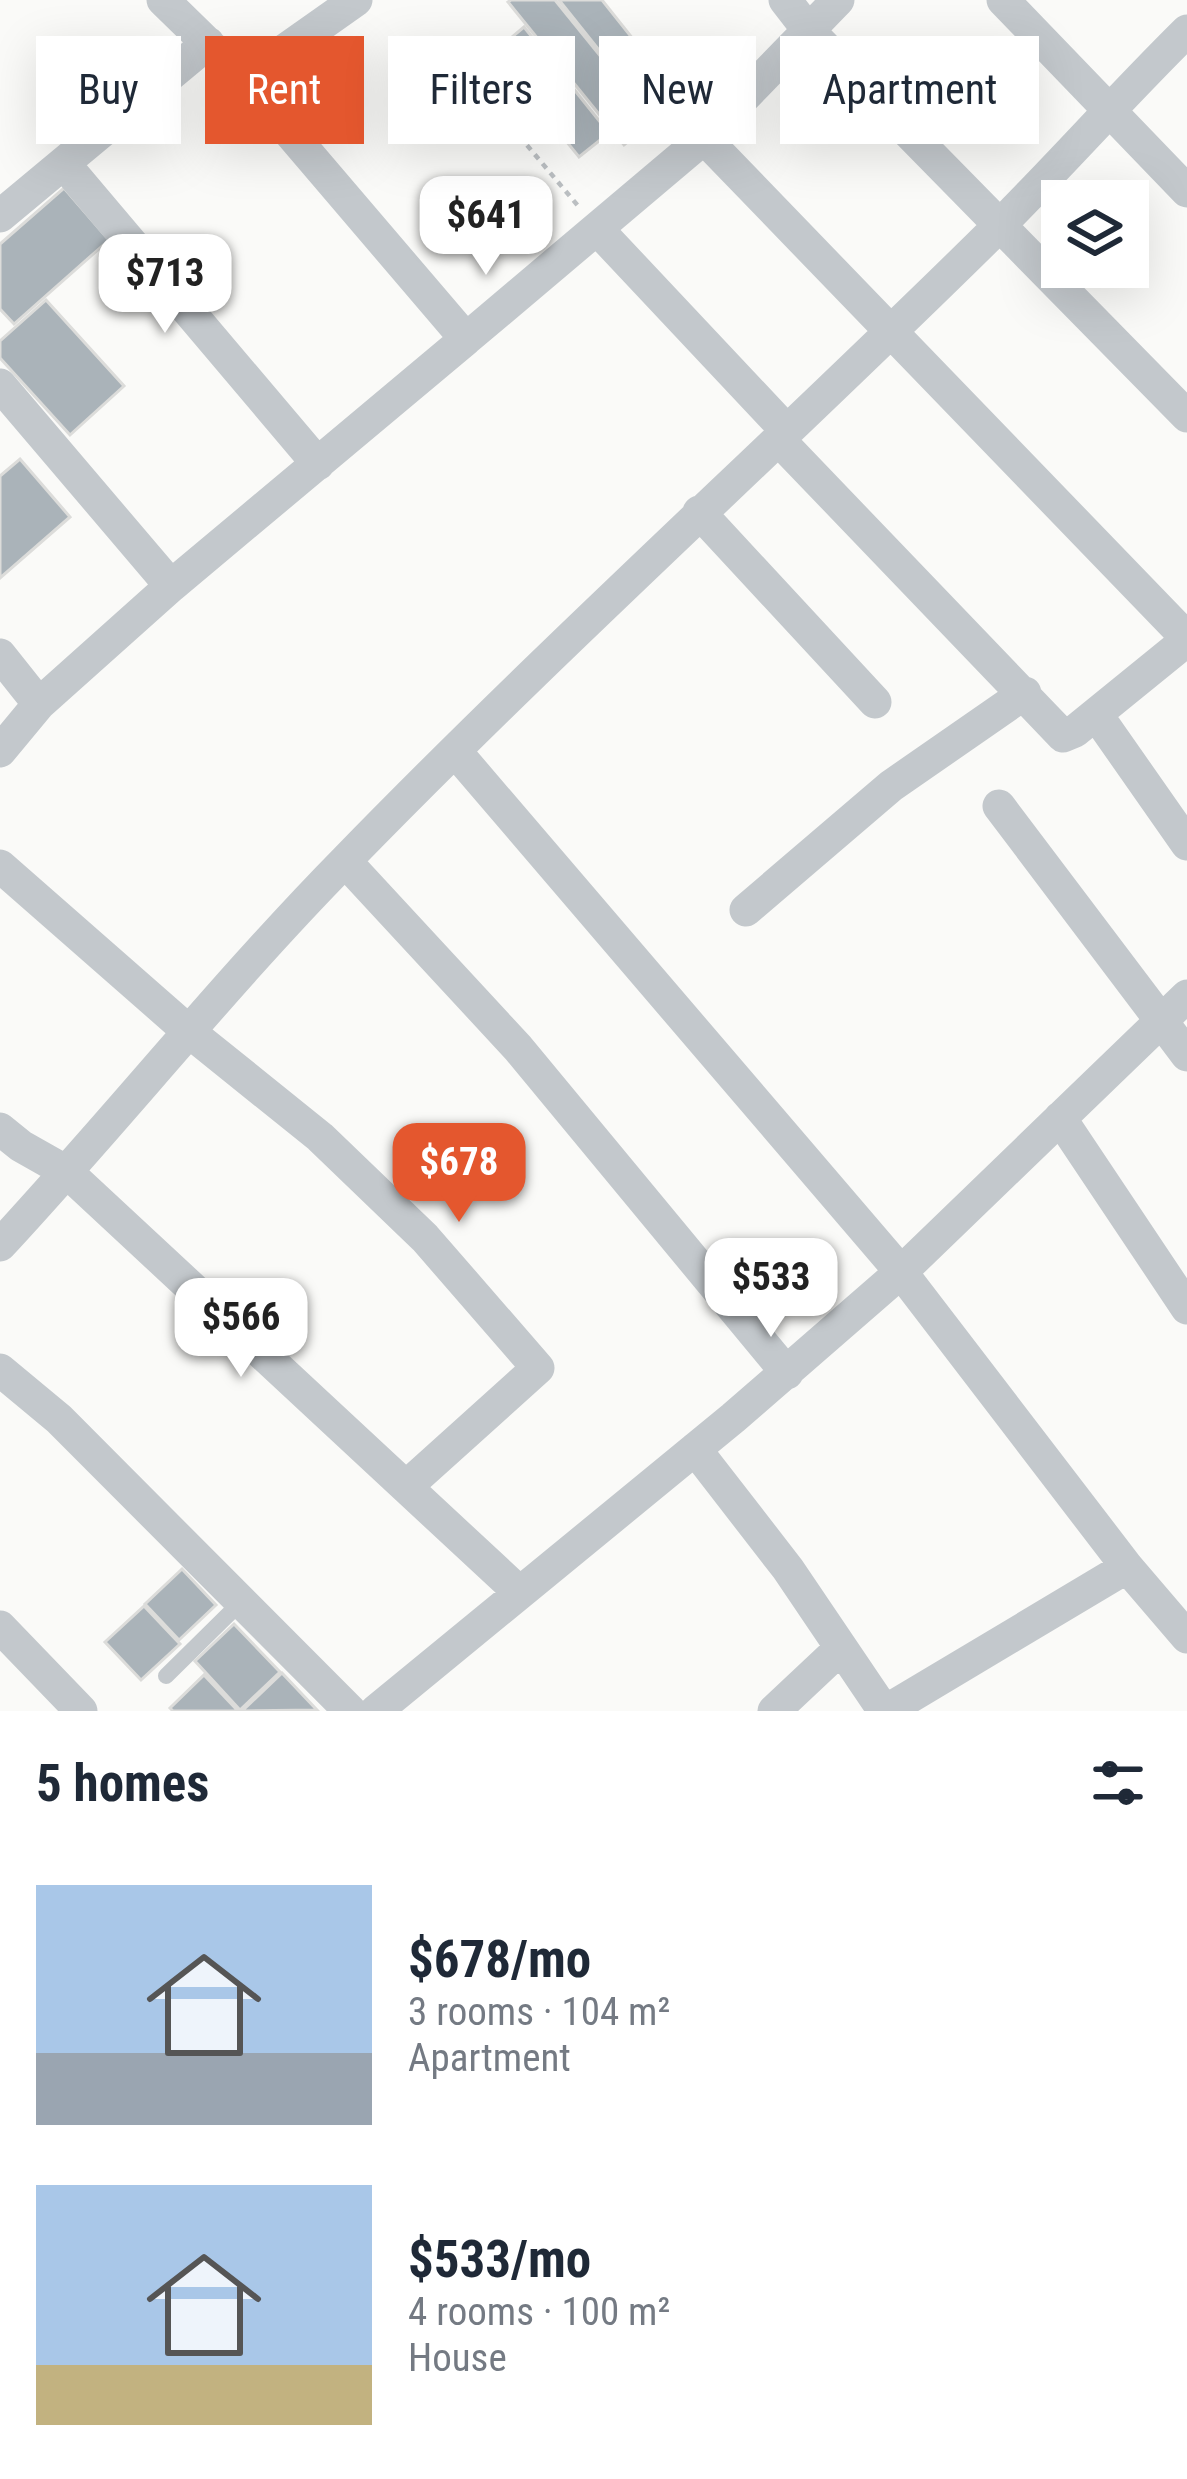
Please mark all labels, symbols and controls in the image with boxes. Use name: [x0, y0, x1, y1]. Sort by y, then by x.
chip: Buy: [36, 36, 181, 144]
chip: Rent: [205, 36, 364, 144]
chip: Filters: [388, 36, 575, 144]
chip: New: [599, 36, 756, 144]
chip: Apartment: [780, 36, 1039, 144]
pin: $641: [415, 176, 557, 278]
map controls: [1041, 180, 1149, 288]
button: layers: [1041, 180, 1149, 288]
text: $641: [447, 192, 525, 238]
pin: $713: [94, 234, 236, 336]
text: $713: [126, 250, 204, 296]
pin: $678: [388, 1123, 530, 1225]
text: $678: [420, 1139, 498, 1185]
pin: $533: [700, 1238, 842, 1340]
text: $533: [732, 1254, 810, 1300]
pin: $566: [170, 1278, 312, 1380]
text: $566: [202, 1294, 280, 1340]
icon: filters: [1085, 1750, 1151, 1816]
text: 5 homes: [36, 1754, 209, 1813]
text: $678/mo: [408, 1930, 591, 1989]
icon: home: [132, 1933, 276, 2077]
text: 3 rooms · 104 m²: [408, 1989, 670, 2035]
text: Apartment: [408, 2035, 571, 2081]
text: $533/mo: [408, 2230, 591, 2289]
icon: home: [132, 2233, 276, 2377]
text: 4 rooms · 100 m²: [408, 2289, 670, 2335]
text: House: [408, 2335, 507, 2381]

